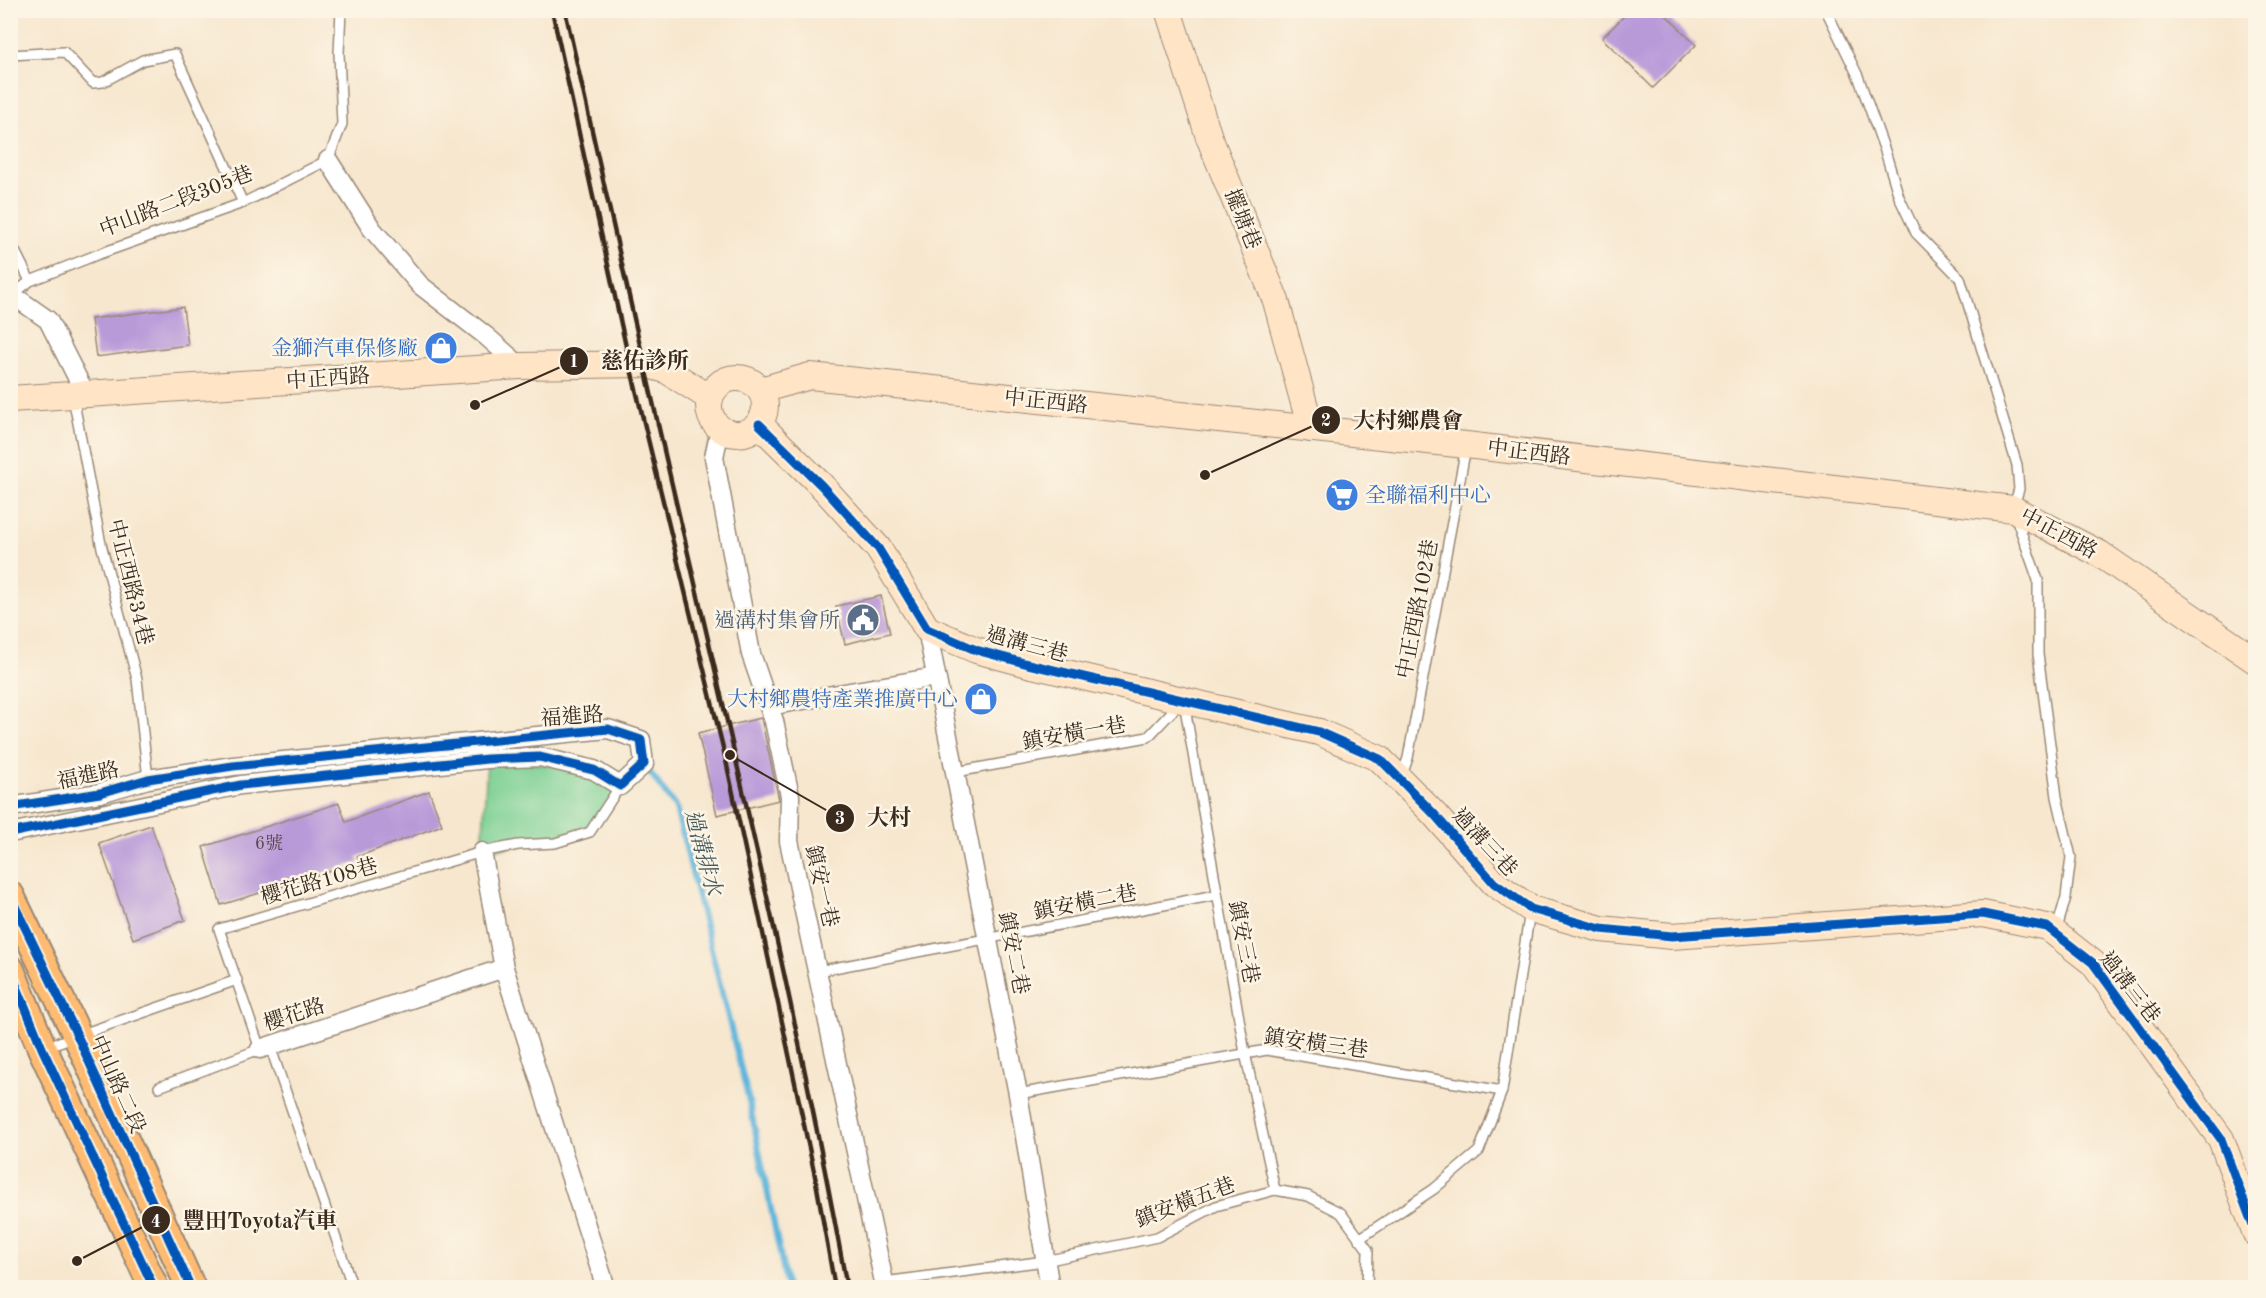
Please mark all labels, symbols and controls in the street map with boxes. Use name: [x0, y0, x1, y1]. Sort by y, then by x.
street label: 中山路二段305巷: [96, 162, 256, 241]
street label: 擺塘巷: [1220, 186, 1265, 253]
shop icon: 金獅汽車保修廠: [423, 330, 459, 366]
place label: 金獅汽車保修廠: [271, 337, 418, 360]
callout: 慈佑診所: [559, 341, 701, 381]
text: 慈佑診所: [601, 348, 689, 373]
text: 1: [569, 353, 579, 371]
street label: 中正西路: [285, 364, 371, 393]
street label: 中正西路: [1003, 386, 1089, 417]
callout: 大村鄉農會: [1311, 400, 1475, 440]
text: 大村鄉農會: [1353, 409, 1463, 433]
text: 2: [1321, 412, 1331, 430]
street label: 中正西路: [1486, 436, 1572, 469]
supermarket icon: 全聯福利中心: [1324, 477, 1360, 513]
place label: 全聯福利中心: [1365, 484, 1491, 507]
street label: 中正西路: [2016, 504, 2101, 563]
street label: 中正西路34巷: [104, 517, 157, 648]
street label: 中正西路102巷: [1393, 537, 1442, 681]
public building icon: 過溝村集會所: [845, 602, 881, 638]
place label: 過溝村集會所: [714, 609, 840, 632]
street label: 過溝三巷: [983, 623, 1070, 666]
shop icon: 大村鄉農特產業推廣中心: [963, 681, 999, 717]
place label: 大村鄉農特產業推廣中心: [727, 688, 958, 711]
street label: 福進路: [540, 703, 604, 730]
street label: 鎮安橫一巷: [1020, 713, 1128, 754]
street label: 福進路: [55, 758, 121, 793]
callout: 大村: [825, 798, 923, 838]
street label: 過溝三巷: [1448, 804, 1522, 881]
text: 大村: [867, 806, 911, 830]
water label: 過溝排水: [680, 807, 727, 900]
text: 3: [835, 810, 845, 828]
house number: 6號: [255, 833, 283, 853]
street label: 鎮安一巷: [801, 843, 842, 930]
street label: 櫻花路108巷: [258, 854, 380, 909]
street label: 鎮安橫二巷: [1031, 881, 1139, 924]
street label: 鎮安三巷: [1224, 899, 1263, 986]
street label: 鎮安二巷: [994, 910, 1033, 997]
street label: 過溝三巷: [2095, 947, 2165, 1027]
street label: 櫻花路: [261, 994, 328, 1035]
street label: 鎮安橫三巷: [1262, 1025, 1370, 1062]
street label: 中山路二段: [86, 1032, 149, 1137]
street label: 鎮安橫五巷: [1132, 1173, 1238, 1232]
callout: 豐田Toyota汽車: [141, 1200, 349, 1240]
text: 豐田Toyota汽車: [183, 1208, 337, 1233]
text: 4: [151, 1213, 161, 1231]

